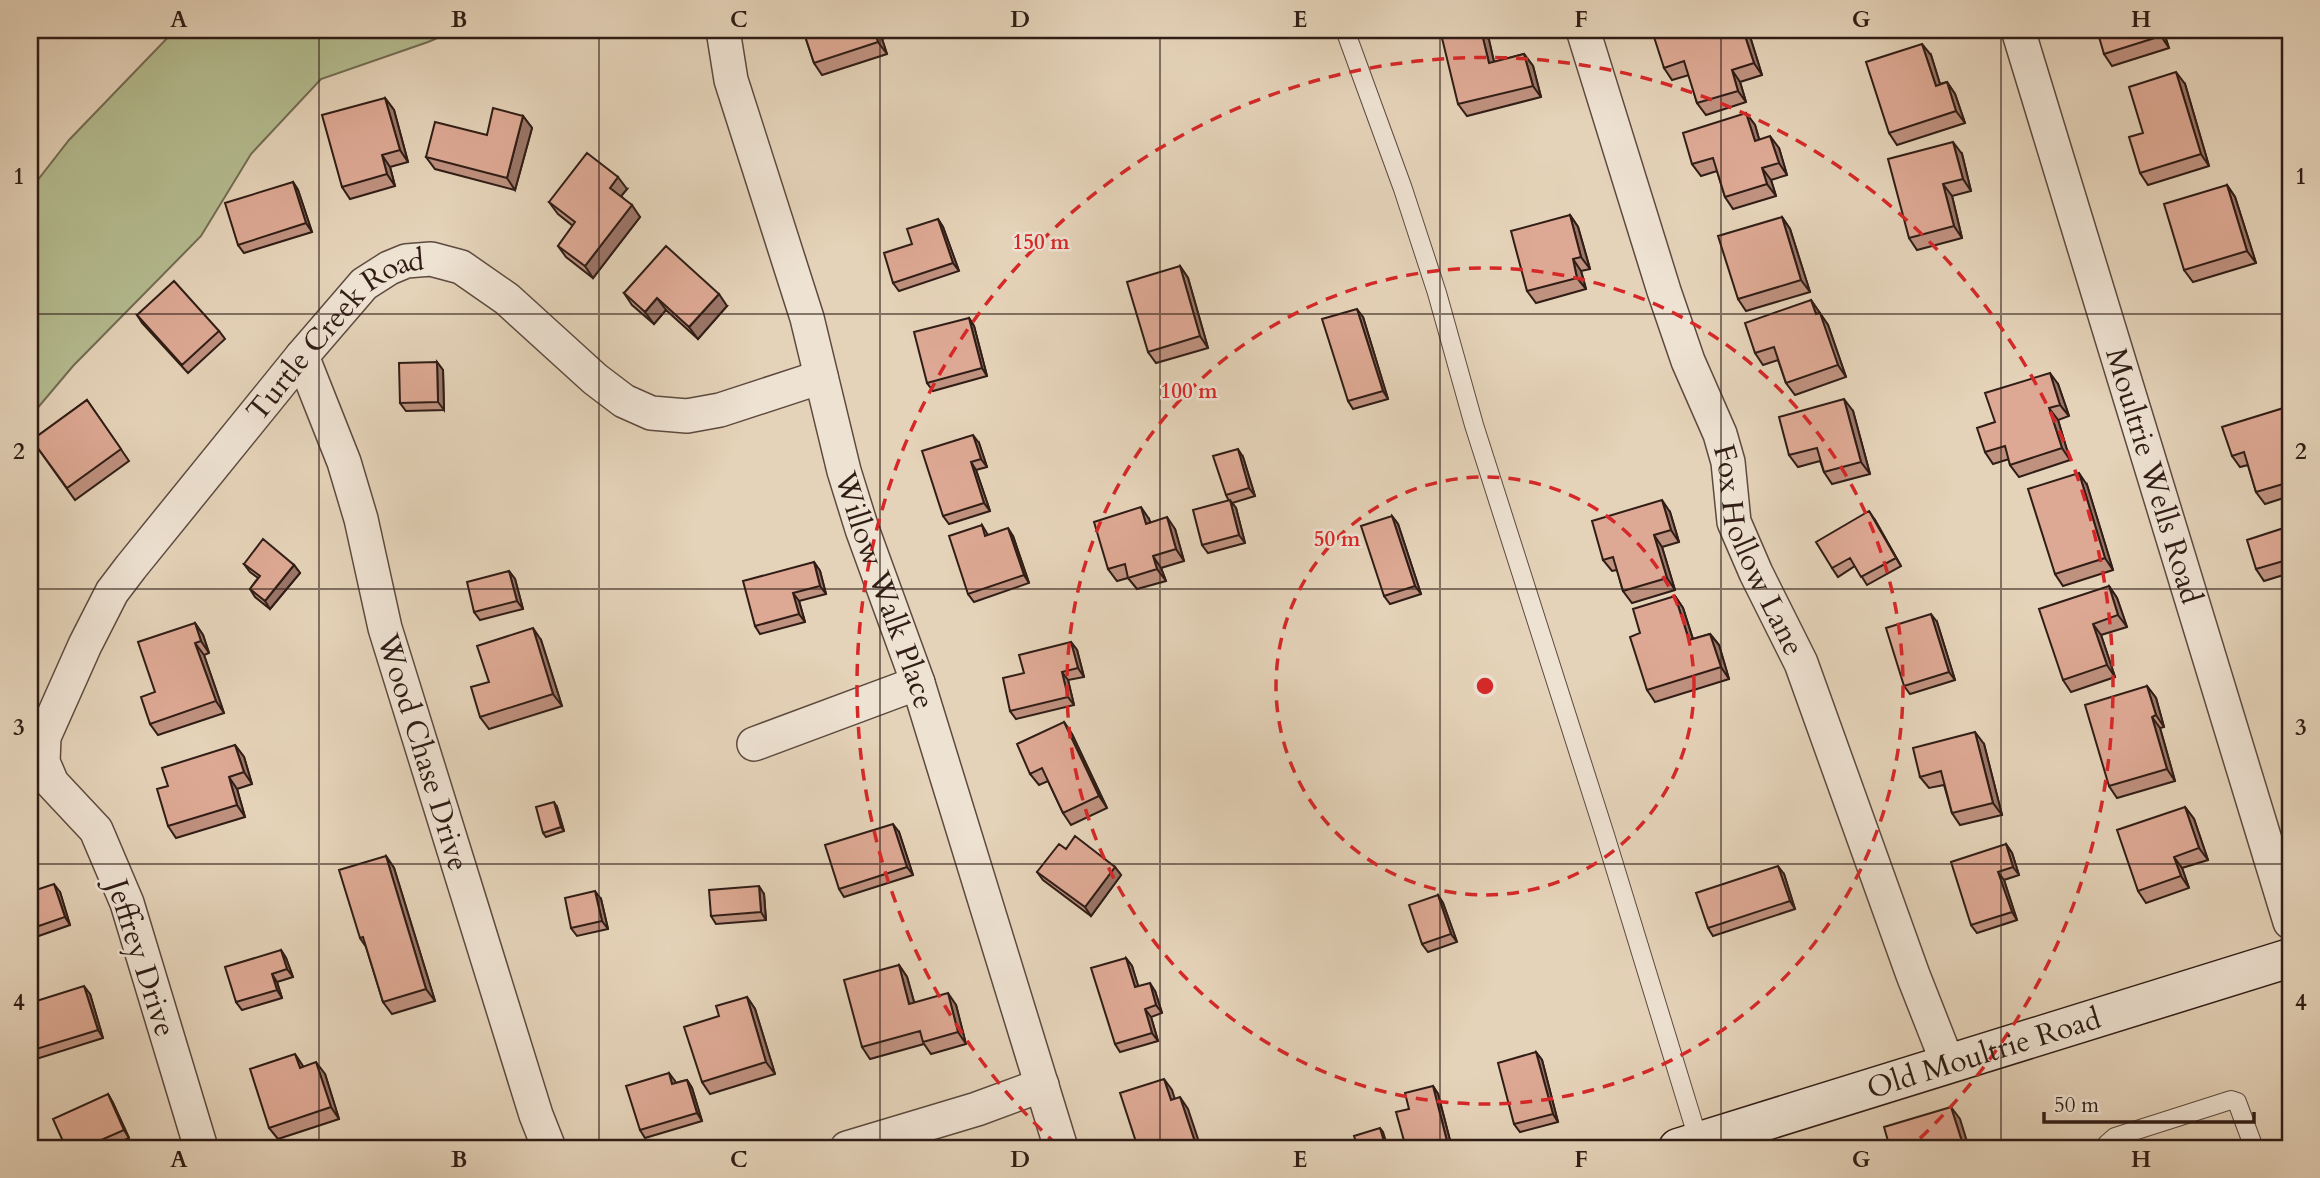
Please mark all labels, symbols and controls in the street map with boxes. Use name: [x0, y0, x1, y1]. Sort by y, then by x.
text: A: [170, 4, 188, 35]
text: B: [451, 4, 467, 35]
text: C: [730, 4, 748, 35]
text: D: [1010, 4, 1030, 35]
text: E: [1293, 4, 1307, 35]
text: F: [1574, 4, 1588, 35]
text: G: [1852, 4, 1871, 35]
text: H: [2131, 4, 2151, 35]
text: 1: [13, 161, 25, 192]
text: 1: [2295, 161, 2307, 192]
text: 150 m: [1012, 228, 1070, 257]
street label: Turtle Creek Road: [237, 239, 426, 430]
street label: Moultrie Wells Road: [2096, 343, 2212, 609]
text: 100 m: [1160, 377, 1218, 406]
text: 2: [13, 436, 25, 467]
text: 2: [2295, 436, 2307, 467]
street label: Fox Hollow Lane: [1703, 439, 1814, 662]
street label: Willow Walk Place: [825, 466, 945, 714]
text: 50 m: [1314, 525, 1361, 554]
street label: Wood Chase Drive: [367, 627, 480, 876]
centre of rings: [1473, 674, 1497, 698]
text: 3: [13, 712, 25, 743]
text: 3: [2295, 712, 2307, 743]
street label: Jeffrey Drive: [95, 870, 186, 1042]
text: 4: [13, 987, 25, 1018]
text: 4: [2295, 987, 2307, 1018]
street label: Old Moultrie Road: [1862, 998, 2106, 1109]
scale bar: [2044, 1080, 2254, 1124]
text: 50 m: [2054, 1091, 2099, 1120]
text: A: [170, 1144, 188, 1175]
text: B: [451, 1144, 467, 1175]
text: C: [730, 1144, 748, 1175]
text: D: [1010, 1144, 1030, 1175]
text: E: [1293, 1144, 1307, 1175]
text: F: [1574, 1144, 1588, 1175]
text: G: [1852, 1144, 1871, 1175]
text: H: [2131, 1144, 2151, 1175]

